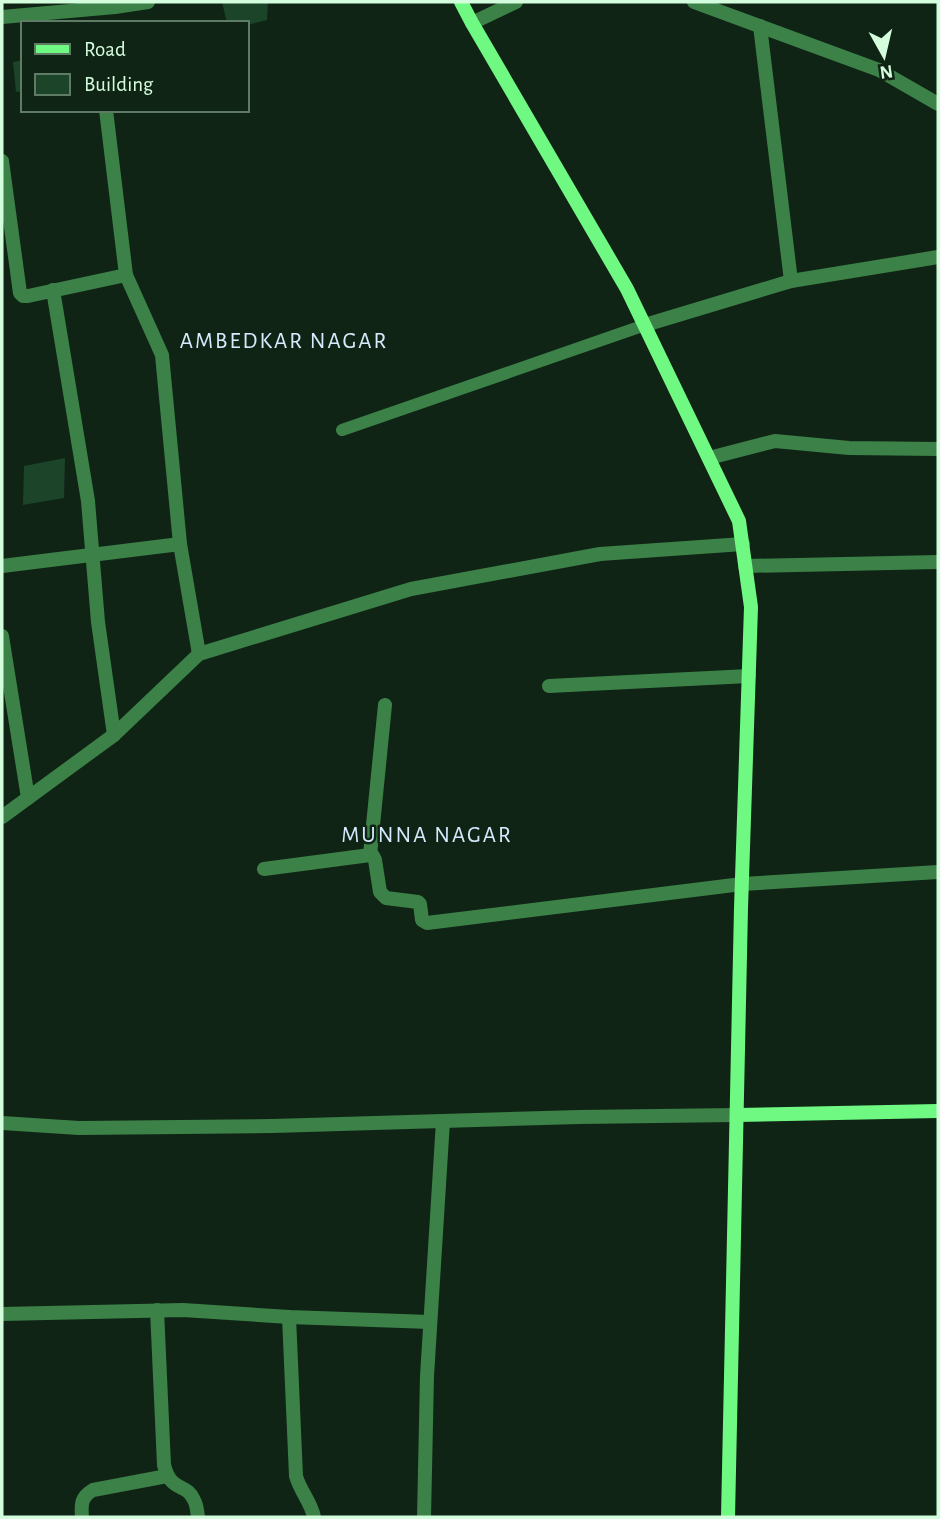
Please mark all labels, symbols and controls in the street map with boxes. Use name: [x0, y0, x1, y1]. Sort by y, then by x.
legend: [21, 21, 248, 112]
north arrow: [849, 21, 919, 91]
text: Road: [84, 39, 126, 60]
text: N: [878, 61, 894, 82]
text: Building: [84, 74, 154, 95]
district label: AMBEDKAR NAGAR: [180, 330, 388, 353]
district label: MUNNA NAGAR: [341, 824, 513, 847]

